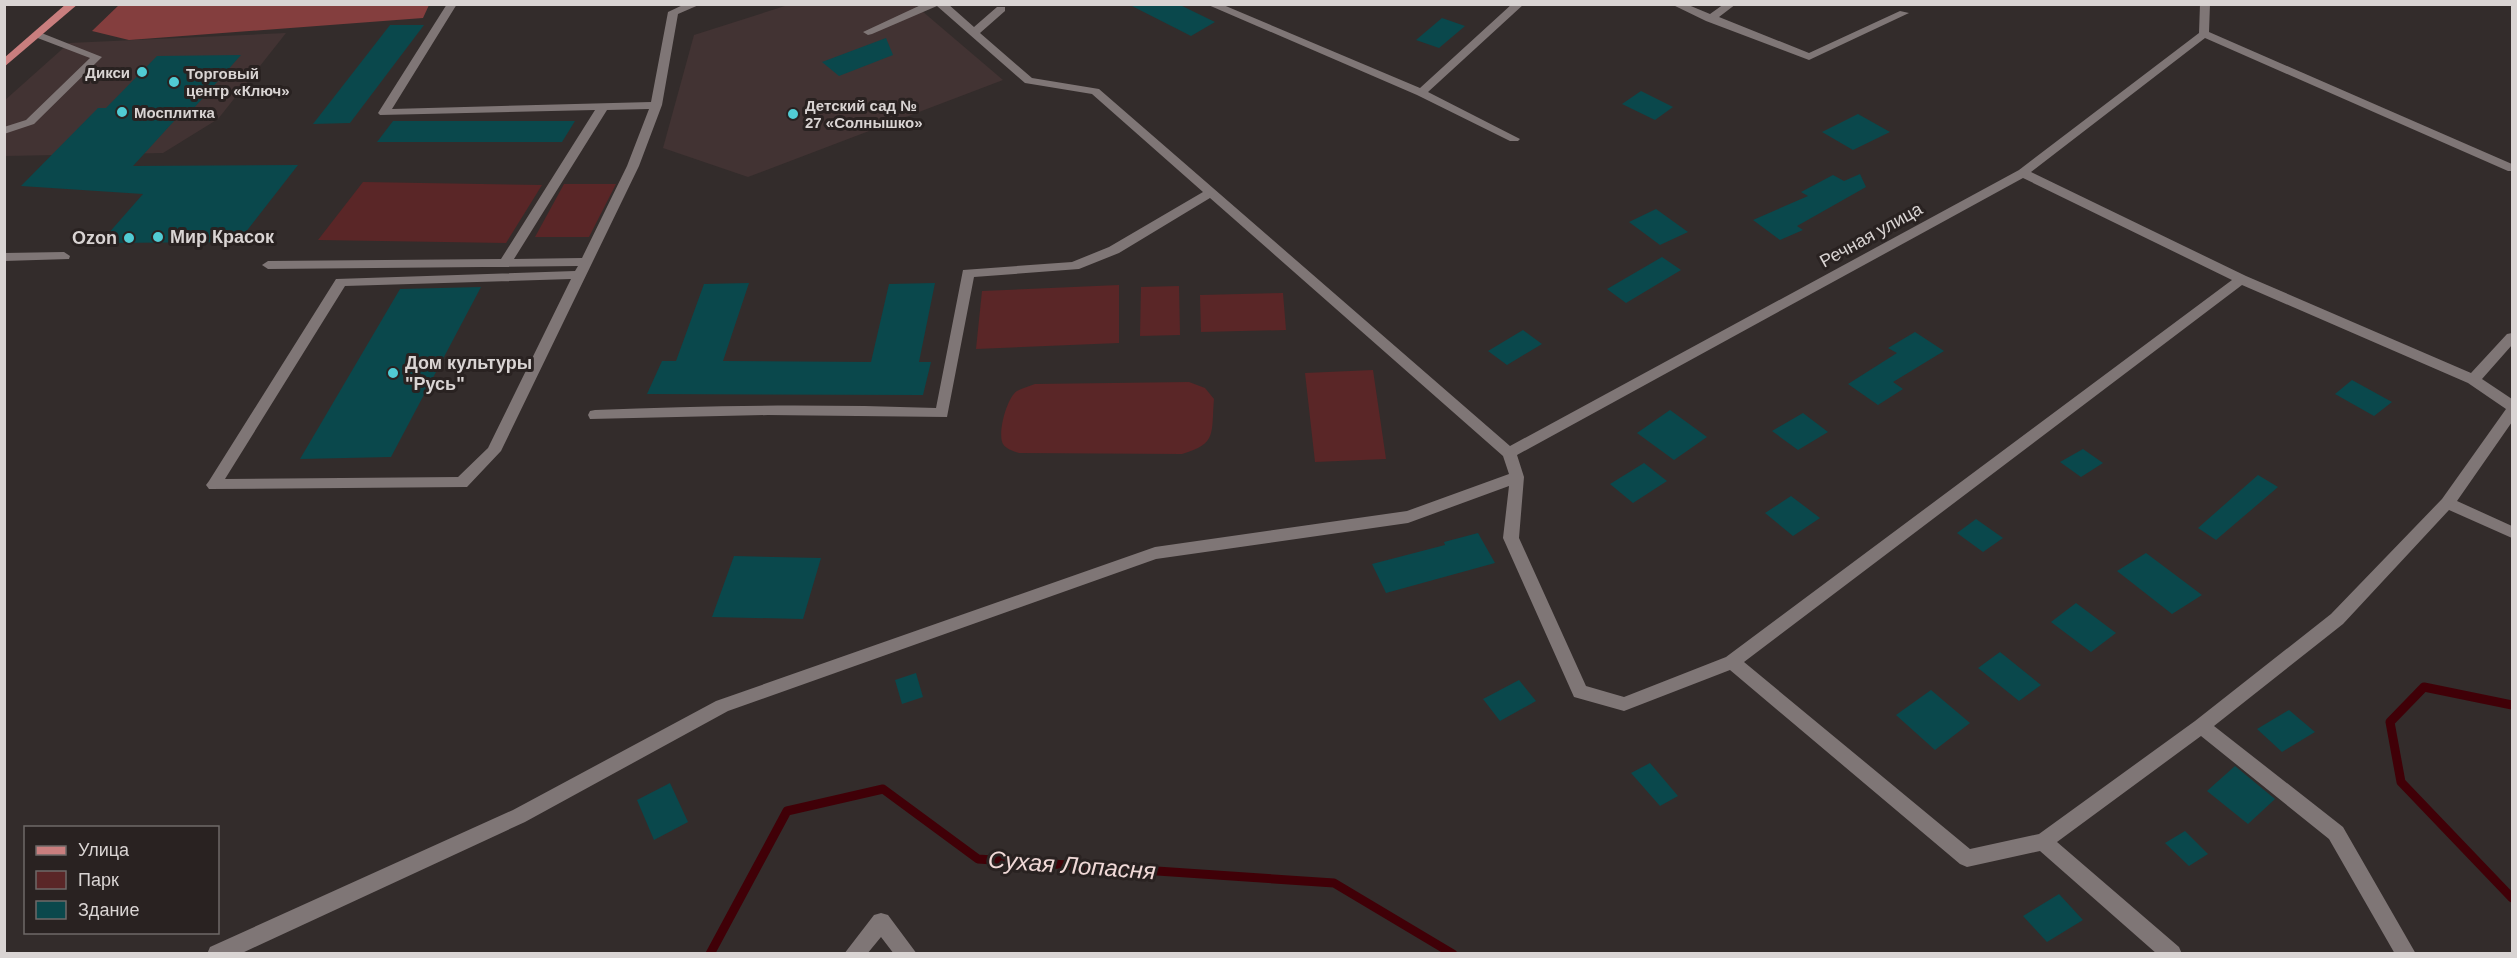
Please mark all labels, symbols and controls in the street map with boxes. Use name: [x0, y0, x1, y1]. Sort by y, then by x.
place label: Дикси: [85, 64, 130, 81]
marker: Дикси: [135, 65, 149, 79]
place label: Торговый центр «Ключ»: [186, 65, 290, 99]
marker: Торговый центр «Ключ»: [167, 75, 181, 89]
place label: Детский сад № 27 «Солнышко»: [805, 97, 923, 131]
place label: Мосплитка: [134, 104, 215, 121]
marker: Мосплитка: [115, 105, 129, 119]
marker: Детский сад № 27 «Солнышко»: [786, 107, 800, 121]
street label: Речная улица: [1816, 198, 1927, 271]
place label: Мир Красок: [170, 227, 275, 247]
place label: Ozon: [72, 228, 117, 248]
marker: Мир Красок: [151, 230, 165, 244]
marker: Ozon: [122, 231, 136, 245]
place label: Дом культуры "Русь": [405, 353, 532, 394]
marker: Дом культуры "Русь": [386, 366, 400, 380]
legend: [24, 826, 219, 934]
text: Улица: [78, 840, 130, 860]
water label: Сухая Лопасня: [987, 846, 1157, 884]
text: Парк: [78, 870, 119, 890]
text: Здание: [78, 900, 139, 920]

